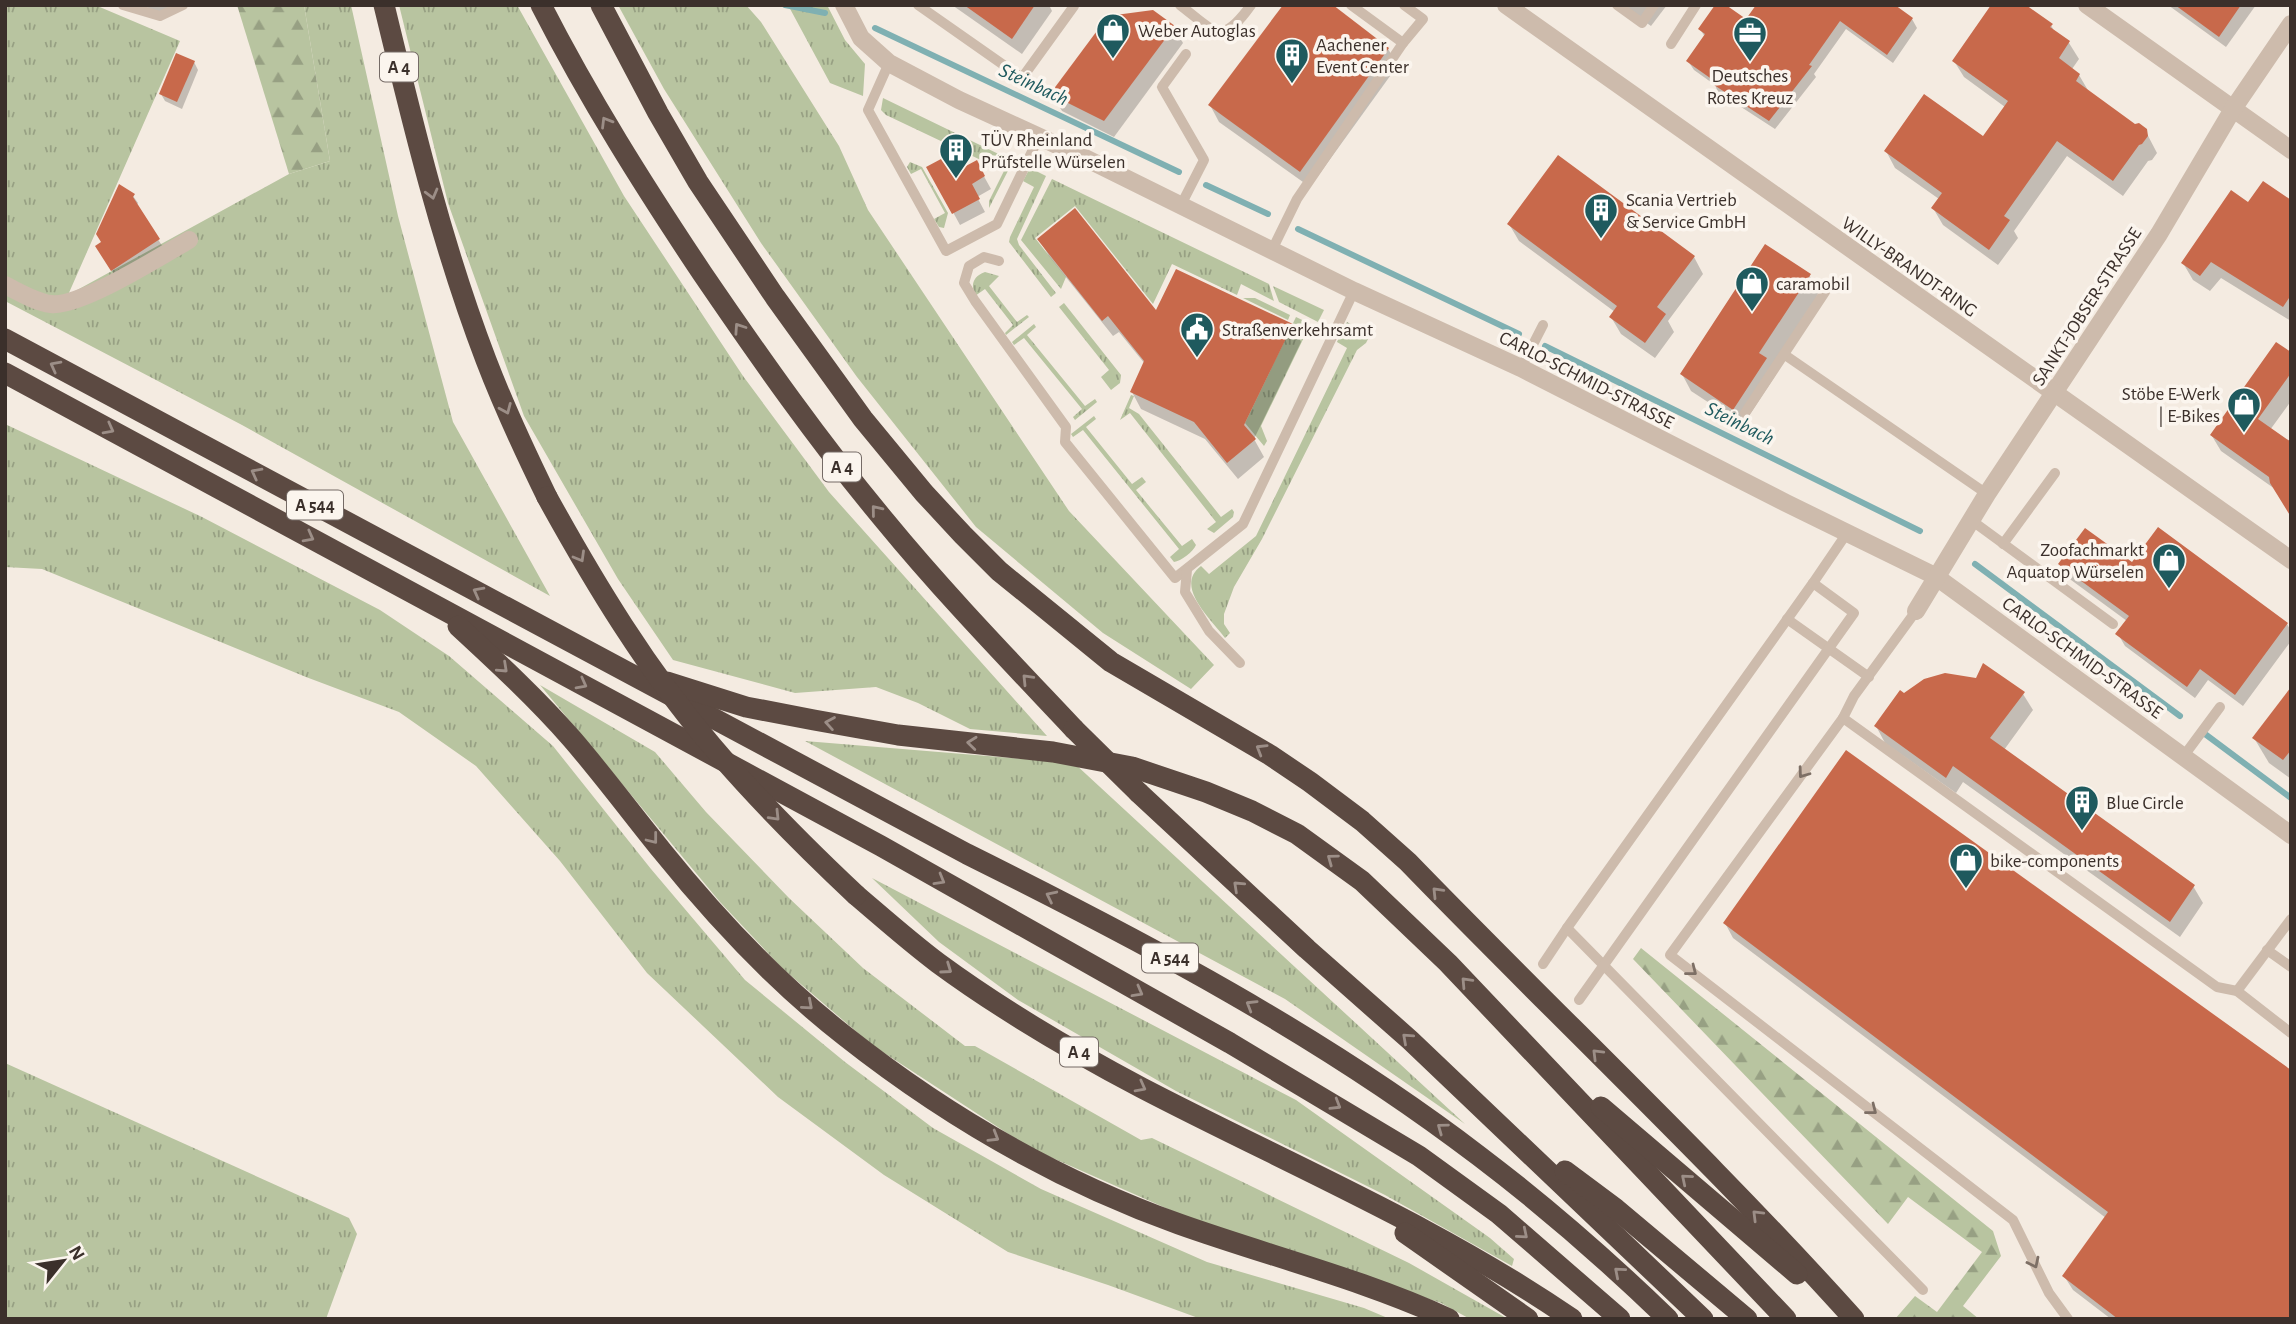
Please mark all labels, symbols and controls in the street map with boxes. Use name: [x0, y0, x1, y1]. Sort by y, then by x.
shop icon: Weber Autoglas: [1094, 11, 1132, 60]
office icon: Deutsches Rotes Kreuz: [1731, 14, 1769, 63]
place label: Weber Autoglas: [1138, 22, 1256, 41]
building icon: Aachener Event Center: [1273, 36, 1311, 85]
place label: Aachener Event Center: [1316, 36, 1409, 77]
road number: A 4: [380, 52, 418, 82]
water label: Steinbach: [996, 59, 1072, 110]
place label: Deutsches Rotes Kreuz: [1707, 67, 1793, 108]
one-way arrow: [601, 117, 614, 130]
place label: TÜV Rheinland Prüfstelle Würselen: [981, 130, 1126, 172]
building icon: TÜV Rheinland Prüfstelle Würselen: [937, 131, 975, 180]
one-way arrow: [424, 188, 438, 200]
building icon: Scania Vertrieb & Service GmbH: [1582, 191, 1620, 240]
place label: Scania Vertrieb & Service GmbH: [1626, 191, 1746, 232]
street label: WILLY-BRANDT-RING: [1838, 213, 1980, 321]
street label: SANKT-JOBSER-STRASSE: [2029, 225, 2145, 389]
shop icon: caramobil: [1733, 264, 1771, 313]
place label: caramobil: [1776, 275, 1850, 294]
public building icon: Straßenverkehrsamt: [1178, 310, 1216, 359]
place label: Straßenverkehrsamt: [1222, 321, 1373, 340]
one-way arrow: [734, 322, 747, 335]
street label: CARLO-SCHMID-STRASSE: [1496, 328, 1677, 433]
one-way arrow: [50, 360, 62, 374]
place label: Stöbe E-Werk | E-Bikes: [2122, 385, 2220, 427]
shop icon: Stöbe E-Werk | E-Bikes: [2225, 385, 2263, 434]
water label: Steinbach: [1702, 398, 1778, 449]
one-way arrow: [497, 402, 511, 414]
one-way arrow: [101, 421, 114, 434]
road number: A 4: [823, 452, 861, 481]
one-way arrow: [250, 468, 263, 481]
road number: A 544: [287, 490, 343, 520]
one-way arrow: [871, 505, 884, 517]
one-way arrow: [302, 529, 314, 542]
place label: Zoofachmarkt Aquatop Würselen: [2007, 541, 2144, 582]
shop icon: Zoofachmarkt Aquatop Würselen: [2150, 541, 2188, 590]
one-way arrow: [572, 549, 585, 562]
one-way arrow: [473, 586, 485, 600]
street label: CARLO-SCHMID-STRASSE: [1998, 594, 2166, 723]
one-way arrow: [495, 660, 508, 673]
one-way arrow: [1023, 674, 1036, 687]
one-way arrow: [575, 676, 587, 689]
one-way arrow: [825, 716, 836, 731]
one-way arrow: [966, 736, 977, 751]
one-way arrow: [1255, 745, 1268, 758]
one-way arrow: [1799, 765, 1811, 778]
building icon: Blue Circle: [2063, 783, 2101, 832]
place label: Blue Circle: [2106, 794, 2184, 813]
one-way arrow: [767, 808, 780, 821]
one-way arrow: [645, 831, 657, 844]
shop icon: bike-components: [1947, 841, 1985, 890]
place label: bike-components: [1990, 852, 2119, 871]
one-way arrow: [1327, 854, 1340, 867]
one-way arrow: [933, 872, 946, 885]
one-way arrow: [1233, 881, 1246, 894]
one-way arrow: [1432, 887, 1445, 900]
one-way arrow: [1046, 891, 1059, 904]
road number: A 544: [1142, 944, 1198, 973]
one-way arrow: [939, 961, 952, 973]
one-way arrow: [1684, 963, 1696, 976]
one-way arrow: [1461, 977, 1474, 990]
one-way arrow: [1131, 984, 1144, 997]
one-way arrow: [800, 997, 813, 1009]
one-way arrow: [1246, 1000, 1258, 1013]
one-way arrow: [1403, 1034, 1416, 1046]
road number: A 4: [1060, 1037, 1098, 1066]
one-way arrow: [1592, 1049, 1605, 1062]
one-way arrow: [1134, 1079, 1147, 1092]
one-way arrow: [1328, 1097, 1341, 1110]
one-way arrow: [1864, 1102, 1876, 1115]
one-way arrow: [1437, 1124, 1450, 1137]
one-way arrow: [986, 1128, 999, 1141]
one-way arrow: [1681, 1175, 1694, 1187]
one-way arrow: [1752, 1211, 1765, 1224]
north arrow: [28, 1226, 98, 1296]
one-way arrow: [1514, 1226, 1527, 1238]
text: N: [65, 1243, 88, 1264]
one-way arrow: [2026, 1256, 2040, 1268]
one-way arrow: [1614, 1268, 1627, 1280]

